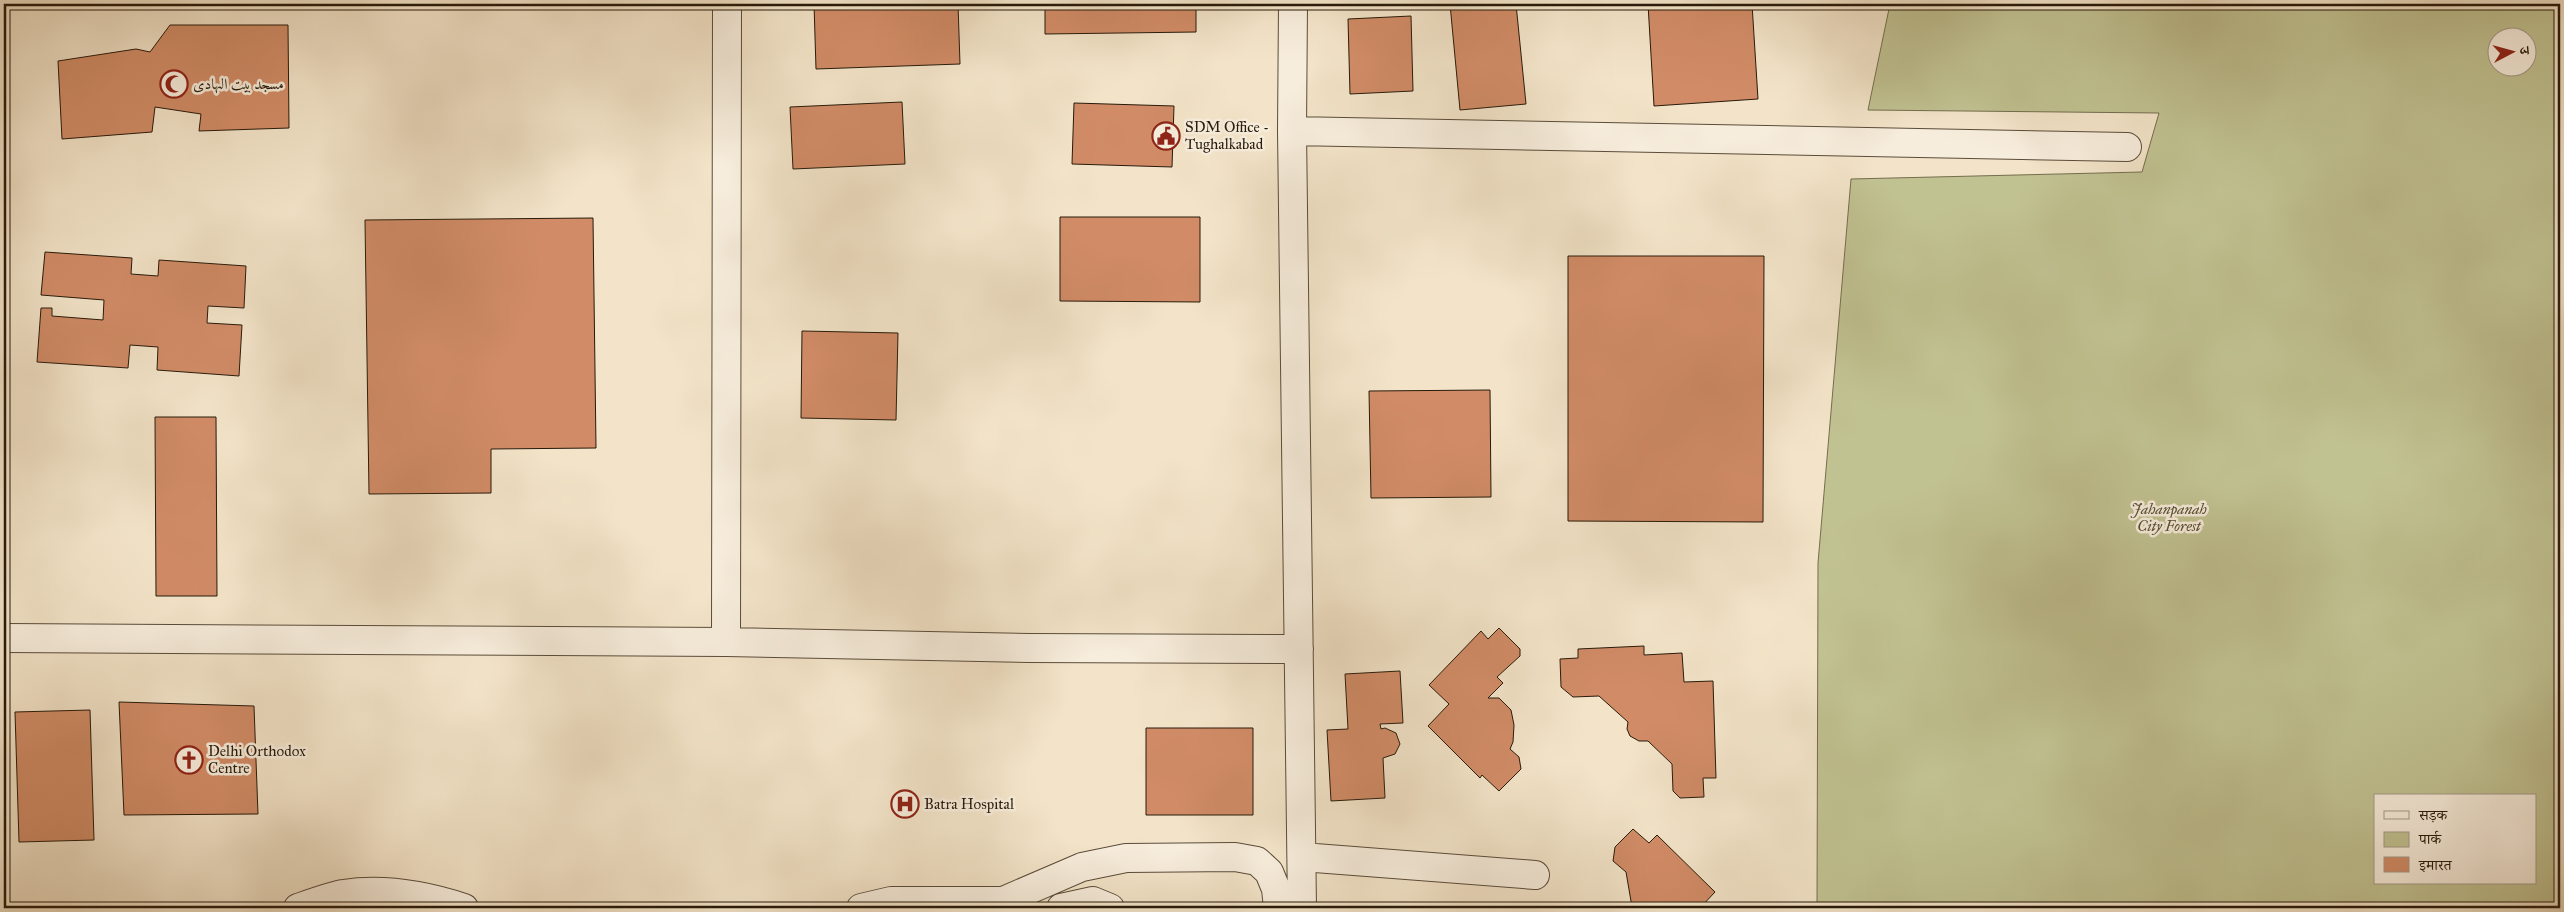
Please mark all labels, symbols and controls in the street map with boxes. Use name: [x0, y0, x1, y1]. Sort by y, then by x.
north arrow: [2486, 28, 2536, 78]
text: उ: [2516, 45, 2533, 56]
mosque icon: مسجد بیت الہادی: [159, 69, 189, 99]
place label: مسجد بیت الہادی: [193, 75, 284, 94]
place label: SDM Office - Tughalkabad: [1185, 118, 1269, 153]
public building icon: SDM Office - Tughalkabad: [1151, 121, 1181, 151]
park label: Jahanpanah City Forest: [2130, 500, 2207, 535]
place label: Delhi Orthodox Centre: [208, 742, 306, 777]
church icon: Delhi Orthodox Centre: [174, 745, 204, 775]
hospital icon: Batra Hospital: [890, 789, 920, 819]
legend: [2374, 794, 2536, 884]
place label: Batra Hospital: [924, 795, 1015, 813]
text: सड़क: [2418, 806, 2448, 824]
text: पार्क: [2418, 830, 2442, 848]
text: इमारत: [2418, 856, 2453, 874]

